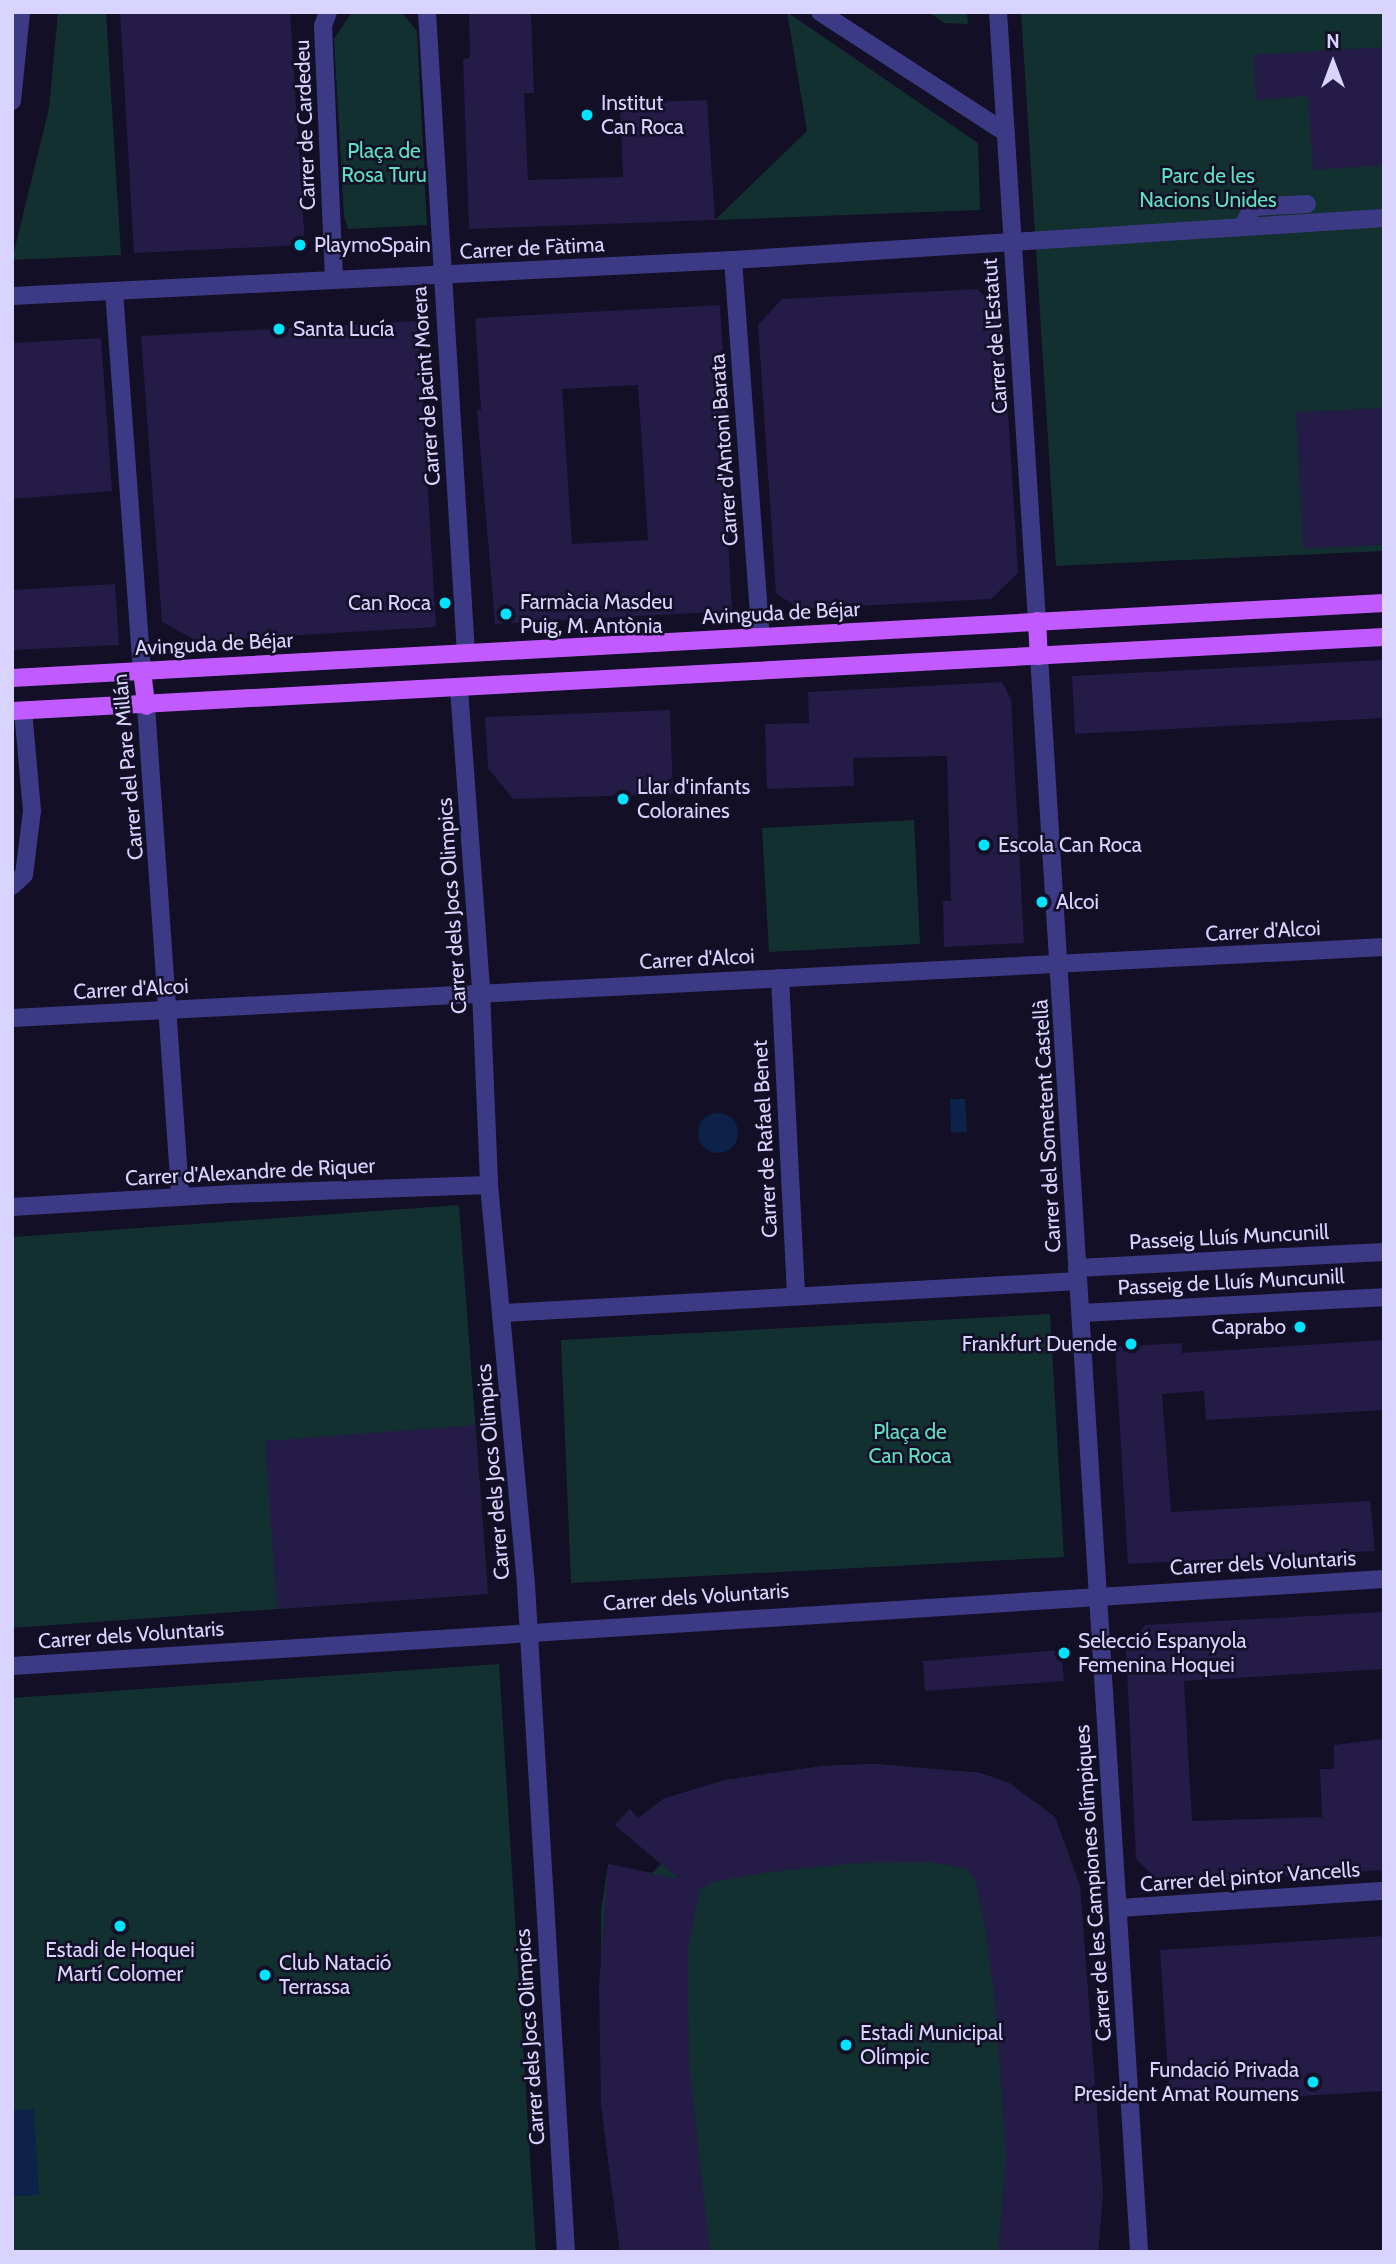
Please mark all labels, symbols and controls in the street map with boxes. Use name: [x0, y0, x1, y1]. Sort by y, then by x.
north arrow: [1298, 28, 1368, 98]
text: N: [1326, 30, 1340, 53]
street label: Carrer de Cardedeu: [289, 39, 321, 211]
place label: Institut Can Roca: [601, 90, 684, 140]
marker: Institut Can Roca: [579, 107, 595, 123]
park label: Plaça de Rosa Turu: [341, 138, 427, 188]
park label: Parc de les Nacions Unides: [1139, 163, 1277, 213]
place label: PlaymoSpain: [314, 232, 431, 258]
street label: Carrer de Fàtima: [459, 232, 605, 264]
marker: PlaymoSpain: [292, 237, 308, 253]
street label: Carrer de l'Estatut: [977, 257, 1013, 415]
street label: Carrer de Jacint Morera: [406, 285, 446, 487]
place label: Santa Lucía: [293, 316, 394, 342]
marker: Santa Lucía: [271, 321, 287, 337]
street label: Carrer d'Antoni Barata: [705, 353, 743, 547]
place label: Farmàcia Masdeu Puig, M. Antònia: [520, 589, 673, 639]
place label: Can Roca: [348, 590, 431, 616]
marker: Can Roca: [437, 595, 453, 611]
street label: Avinguda de Béjar: [701, 596, 861, 630]
marker: Farmàcia Masdeu Puig, M. Antònia: [498, 606, 514, 622]
street label: Avinguda de Béjar: [134, 627, 294, 661]
street label: Carrer del Pare Millán: [107, 673, 149, 861]
place label: Llar d'infants Coloraines: [637, 774, 750, 824]
marker: Llar d'infants Coloraines: [615, 791, 631, 807]
street label: Carrer dels Jocs Olimpics: [432, 797, 472, 1015]
place label: Escola Can Roca: [998, 832, 1142, 858]
marker: Escola Can Roca: [976, 837, 992, 853]
place label: Alcoi: [1056, 889, 1099, 915]
marker: Alcoi: [1034, 894, 1050, 910]
street label: Carrer d'Alcoi: [1205, 915, 1321, 947]
street label: Carrer d'Alcoi: [639, 943, 755, 975]
street label: Carrer d'Alcoi: [73, 973, 189, 1005]
street label: Carrer del Sometent Castellà: [1028, 999, 1066, 1253]
street label: Carrer de Rafael Benet: [747, 1039, 783, 1239]
street label: Carrer d'Alexandre de Riquer: [124, 1153, 376, 1191]
street label: Passeig Lluís Muncunill: [1128, 1219, 1330, 1255]
street label: Passeig de Lluís Muncunill: [1117, 1263, 1345, 1301]
place label: Caprabo: [1212, 1314, 1286, 1340]
marker: Caprabo: [1292, 1319, 1308, 1335]
place label: Frankfurt Duende: [962, 1331, 1117, 1357]
marker: Frankfurt Duende: [1123, 1336, 1139, 1352]
street label: Carrer dels Jocs Olimpics: [471, 1363, 515, 1581]
park label: Plaça de Can Roca: [869, 1419, 951, 1469]
street label: Carrer dels Voluntaris: [1169, 1546, 1357, 1580]
street label: Carrer dels Voluntaris: [602, 1578, 790, 1616]
street label: Carrer dels Voluntaris: [37, 1616, 225, 1654]
place label: Selecció Espanyola Femenina Hoquei: [1078, 1628, 1247, 1678]
marker: Selecció Espanyola Femenina Hoquei: [1056, 1645, 1072, 1661]
street label: Carrer de les Campiones olímpiques: [1069, 1724, 1117, 2042]
street label: Carrer del pintor Vancells: [1139, 1857, 1361, 1897]
marker: Estadi de Hoquei Martí Colomer: [112, 1918, 128, 1934]
street label: Carrer dels Jocs Olimpics: [510, 1928, 550, 2146]
place label: Estadi de Hoquei Martí Colomer: [45, 1937, 195, 1987]
place label: Club Natació Terrassa: [279, 1950, 391, 2000]
marker: Club Natació Terrassa: [257, 1967, 273, 1983]
place label: Estadi Municipal Olímpic: [860, 2020, 1003, 2070]
marker: Estadi Municipal Olímpic: [838, 2037, 854, 2053]
place label: Fundació Privada President Amat Roumens: [1074, 2057, 1299, 2107]
marker: Fundació Privada President Amat Roumens: [1305, 2074, 1321, 2090]

